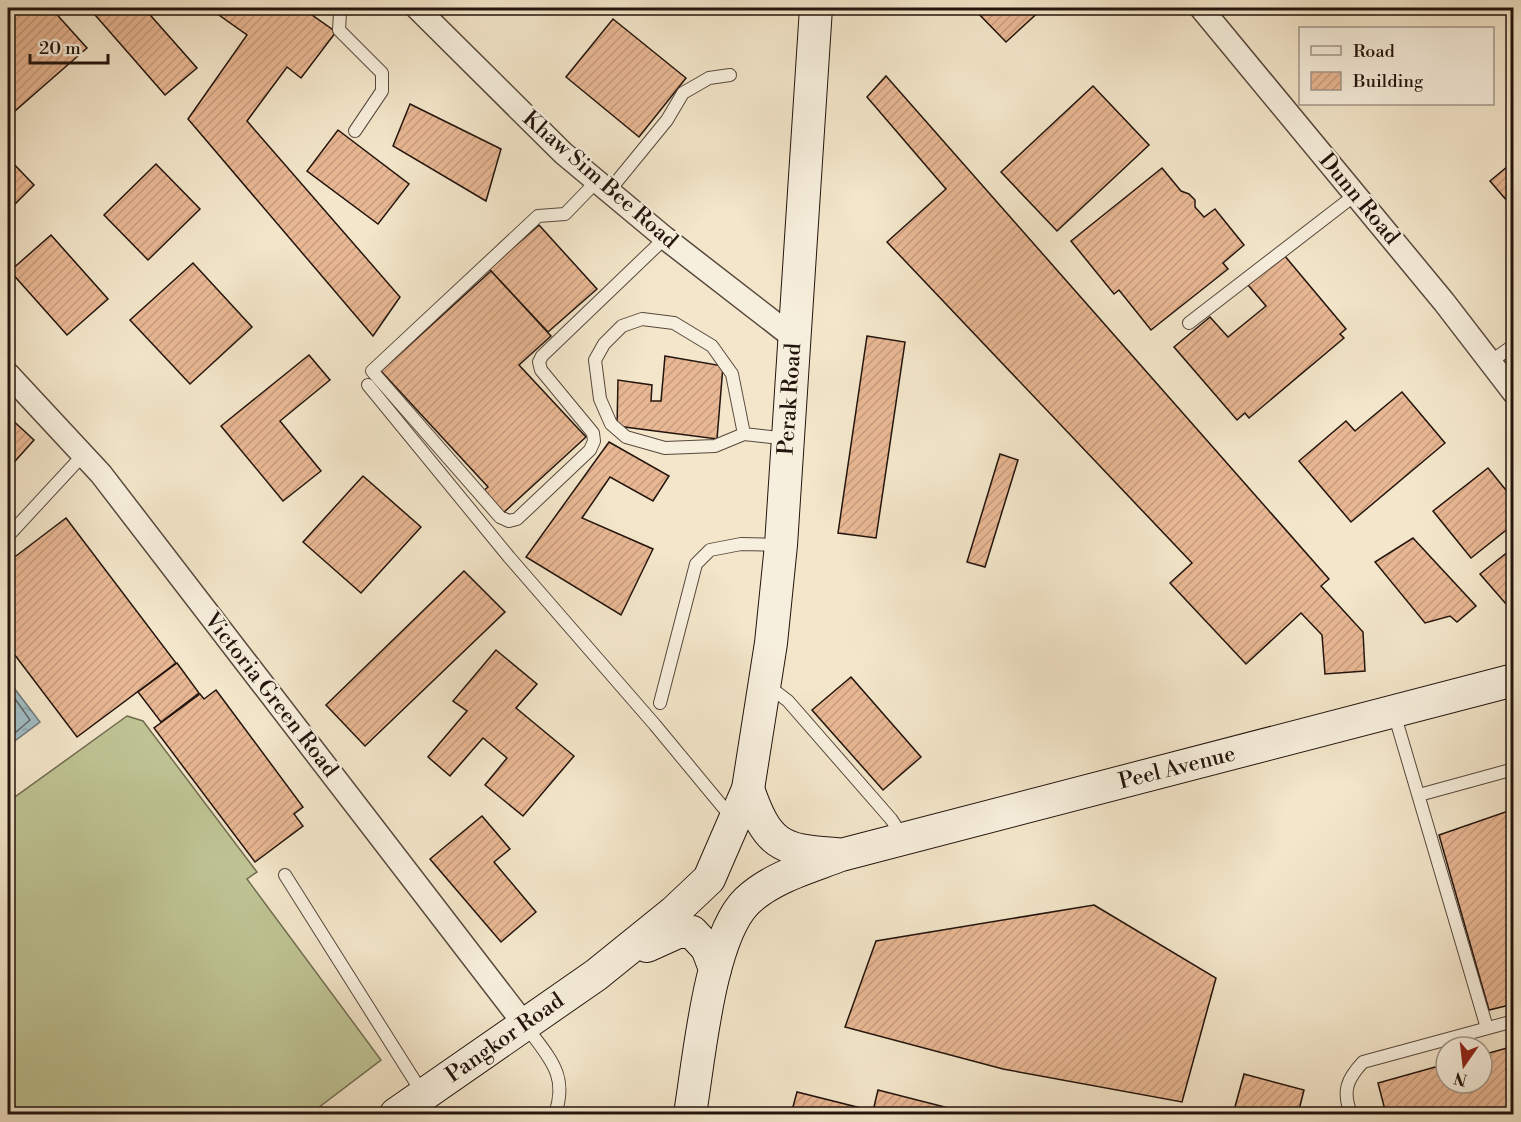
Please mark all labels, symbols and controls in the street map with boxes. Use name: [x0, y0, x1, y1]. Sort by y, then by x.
scale bar: [30, 27, 108, 65]
legend: [1299, 27, 1494, 105]
text: 20 m: [39, 37, 81, 60]
text: Road: [1353, 40, 1396, 63]
text: Building: [1352, 70, 1424, 93]
street label: Khaw Sim Bee Road: [517, 105, 683, 255]
street label: Dunn Road: [1313, 148, 1405, 251]
street label: Perak Road: [773, 342, 807, 456]
street label: Victoria Green Road: [198, 606, 344, 783]
street label: Peel Avenue: [1116, 740, 1238, 796]
street label: Pangkor Road: [441, 987, 570, 1089]
north arrow: [1434, 1035, 1494, 1095]
text: N: [1452, 1067, 1469, 1090]

